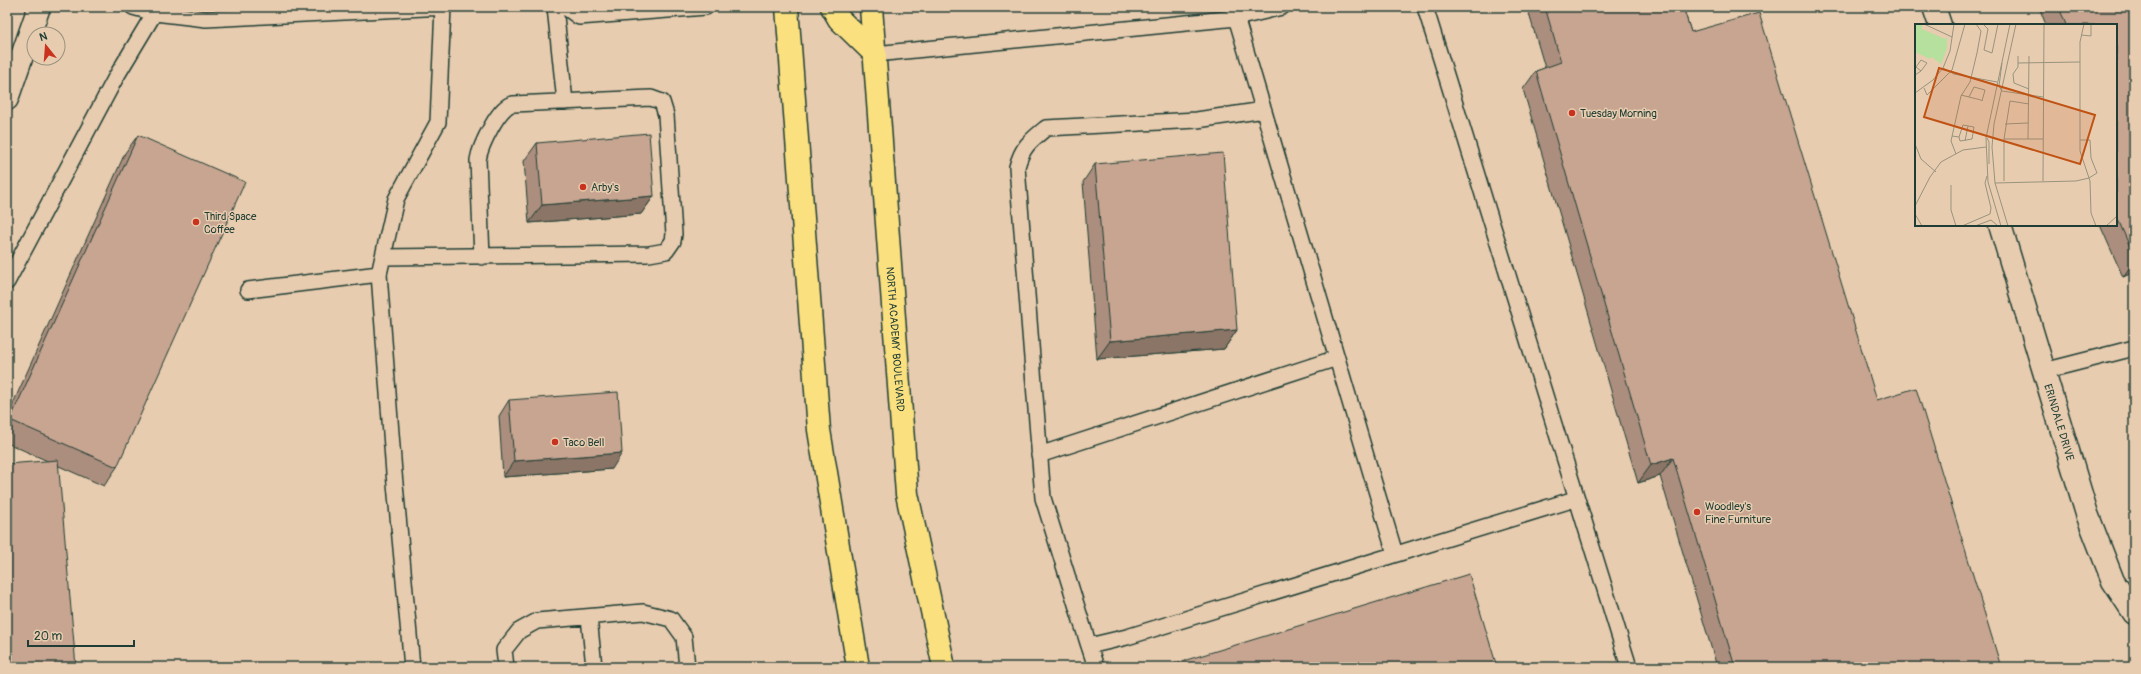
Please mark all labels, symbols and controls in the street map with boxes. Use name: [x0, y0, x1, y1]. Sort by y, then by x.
inset map: [1915, 24, 2117, 226]
north arrow: [26, 26, 66, 66]
text: N: [38, 29, 49, 44]
place label: Tuesday Morning: [1580, 107, 1657, 120]
marker: Tuesday Morning: [1567, 108, 1577, 118]
place label: Arby's: [591, 181, 619, 194]
marker: Arby's: [578, 182, 588, 192]
place label: Third Space Coffee: [204, 210, 257, 236]
marker: Third Space Coffee: [191, 217, 201, 227]
street label: NORTH ACADEMY BOULEVARD: [883, 266, 907, 412]
street label: ERINDALE DRIVE: [2041, 382, 2077, 463]
place label: Taco Bell: [563, 436, 604, 449]
marker: Taco Bell: [550, 437, 560, 447]
place label: Woodley's Fine Furniture: [1705, 500, 1771, 526]
marker: Woodley's Fine Furniture: [1692, 507, 1702, 517]
scale bar: [28, 622, 134, 648]
text: 20 m: [34, 629, 63, 644]

